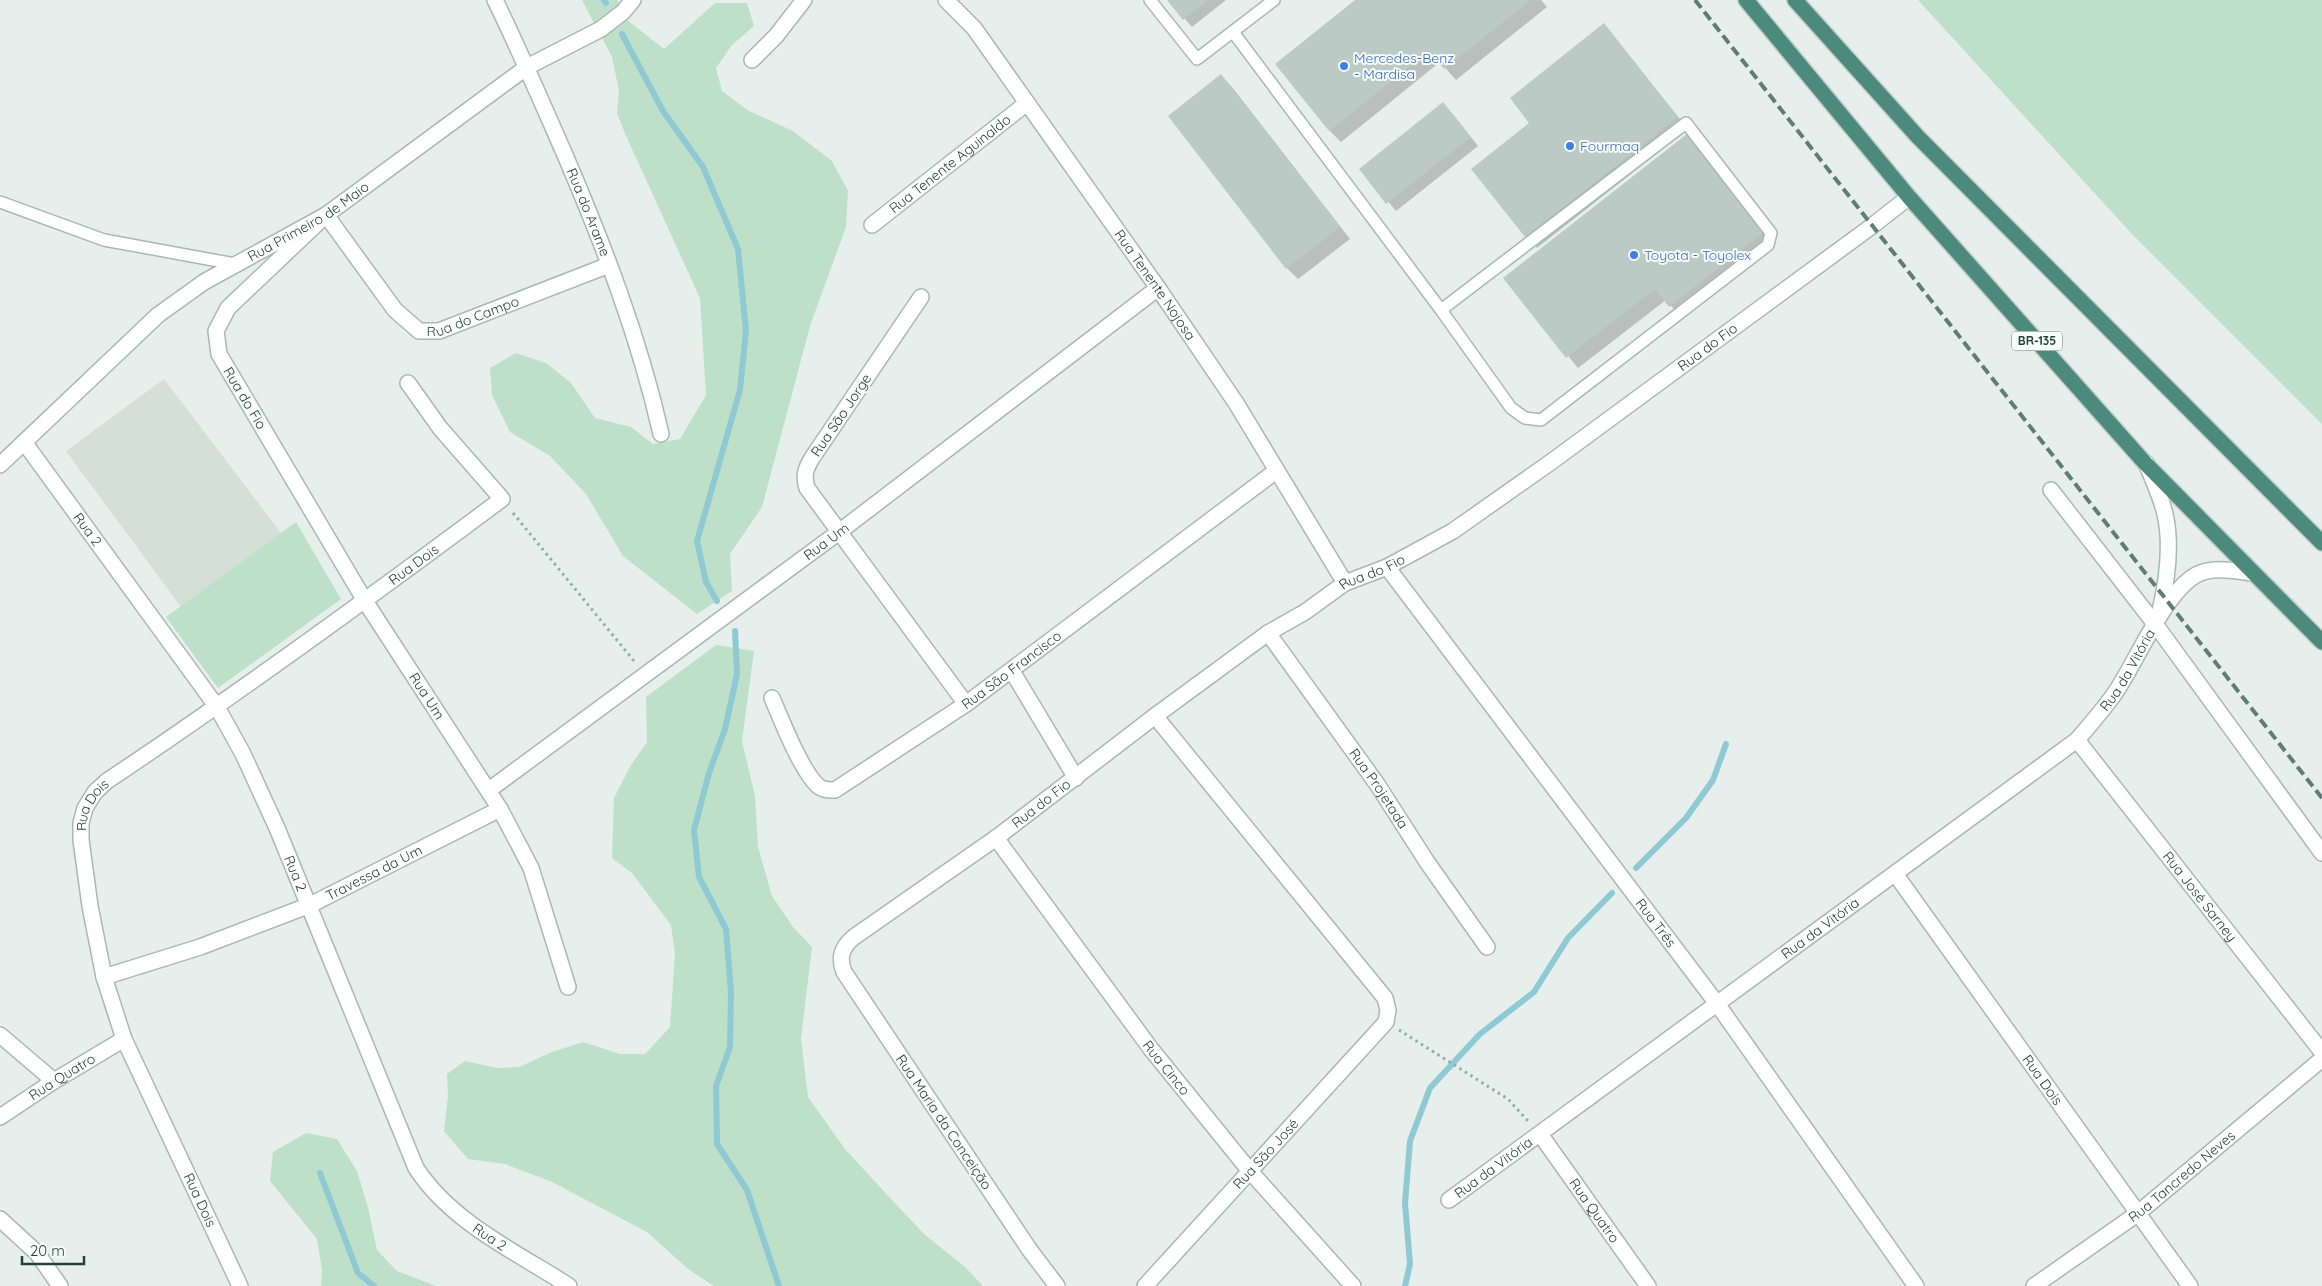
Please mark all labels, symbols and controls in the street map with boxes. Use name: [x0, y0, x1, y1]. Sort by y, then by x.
place label: Mercedes-Benz - Mardisa: [1354, 49, 1454, 83]
marker: Mercedes-Benz - Mardisa: [1338, 60, 1350, 72]
street label: Rua Tenente Aguinaldo: [885, 110, 1014, 217]
place label: Fourmaq: [1580, 137, 1639, 155]
marker: Fourmaq: [1564, 140, 1576, 152]
street label: Rua do Arame: [563, 165, 614, 259]
street label: Rua Primeiro de Maio: [244, 178, 372, 265]
street label: Rua Tenente Nojosa: [1110, 226, 1200, 344]
place label: Toyota - Toyolex: [1644, 246, 1751, 264]
marker: Toyota - Toyolex: [1628, 249, 1640, 261]
street label: Rua do Campo: [426, 292, 522, 341]
street label: Rua do Fio: [1674, 319, 1741, 375]
road number: BR-135: [2012, 332, 2062, 351]
street label: Rua do Fio: [219, 364, 271, 432]
street label: Rua São Jorge: [807, 370, 875, 460]
street label: Rua 2: [69, 509, 106, 550]
street label: Rua Um: [800, 519, 853, 564]
street label: Rua Dois: [385, 540, 442, 589]
street label: Rua do Fio: [1335, 550, 1408, 594]
street label: Rua da Vitória: [2096, 626, 2159, 715]
street label: Rua São Francisco: [958, 627, 1065, 713]
street label: Rua Um: [405, 669, 449, 723]
street label: Rua Projetada: [1345, 745, 1412, 832]
street label: Rua Dois: [72, 775, 112, 831]
street label: Rua do Fio: [1008, 775, 1074, 832]
street label: Travessa da Um: [323, 841, 425, 905]
street label: Rua José Sarney: [2159, 848, 2241, 945]
street label: Rua 2: [280, 853, 311, 894]
street label: Rua da Vitória: [1777, 894, 1863, 963]
street label: Rua Três: [1632, 895, 1680, 951]
street label: Rua Cinco: [1139, 1037, 1194, 1099]
street label: Rua Quatro: [25, 1049, 99, 1104]
street label: Rua Maria da Conceição: [892, 1051, 996, 1193]
street label: Rua Dois: [2018, 1051, 2067, 1109]
street label: Rua São José: [1229, 1115, 1302, 1193]
street label: Rua Tancredo Neves: [2125, 1127, 2239, 1226]
street label: Rua da Vitória: [1451, 1133, 1536, 1202]
street label: Rua Dois: [180, 1170, 220, 1230]
street label: Rua Quatro: [1565, 1175, 1624, 1246]
street label: Rua 2: [469, 1219, 510, 1255]
scale bar: [22, 1234, 85, 1266]
text: 20 m: [30, 1241, 65, 1260]

